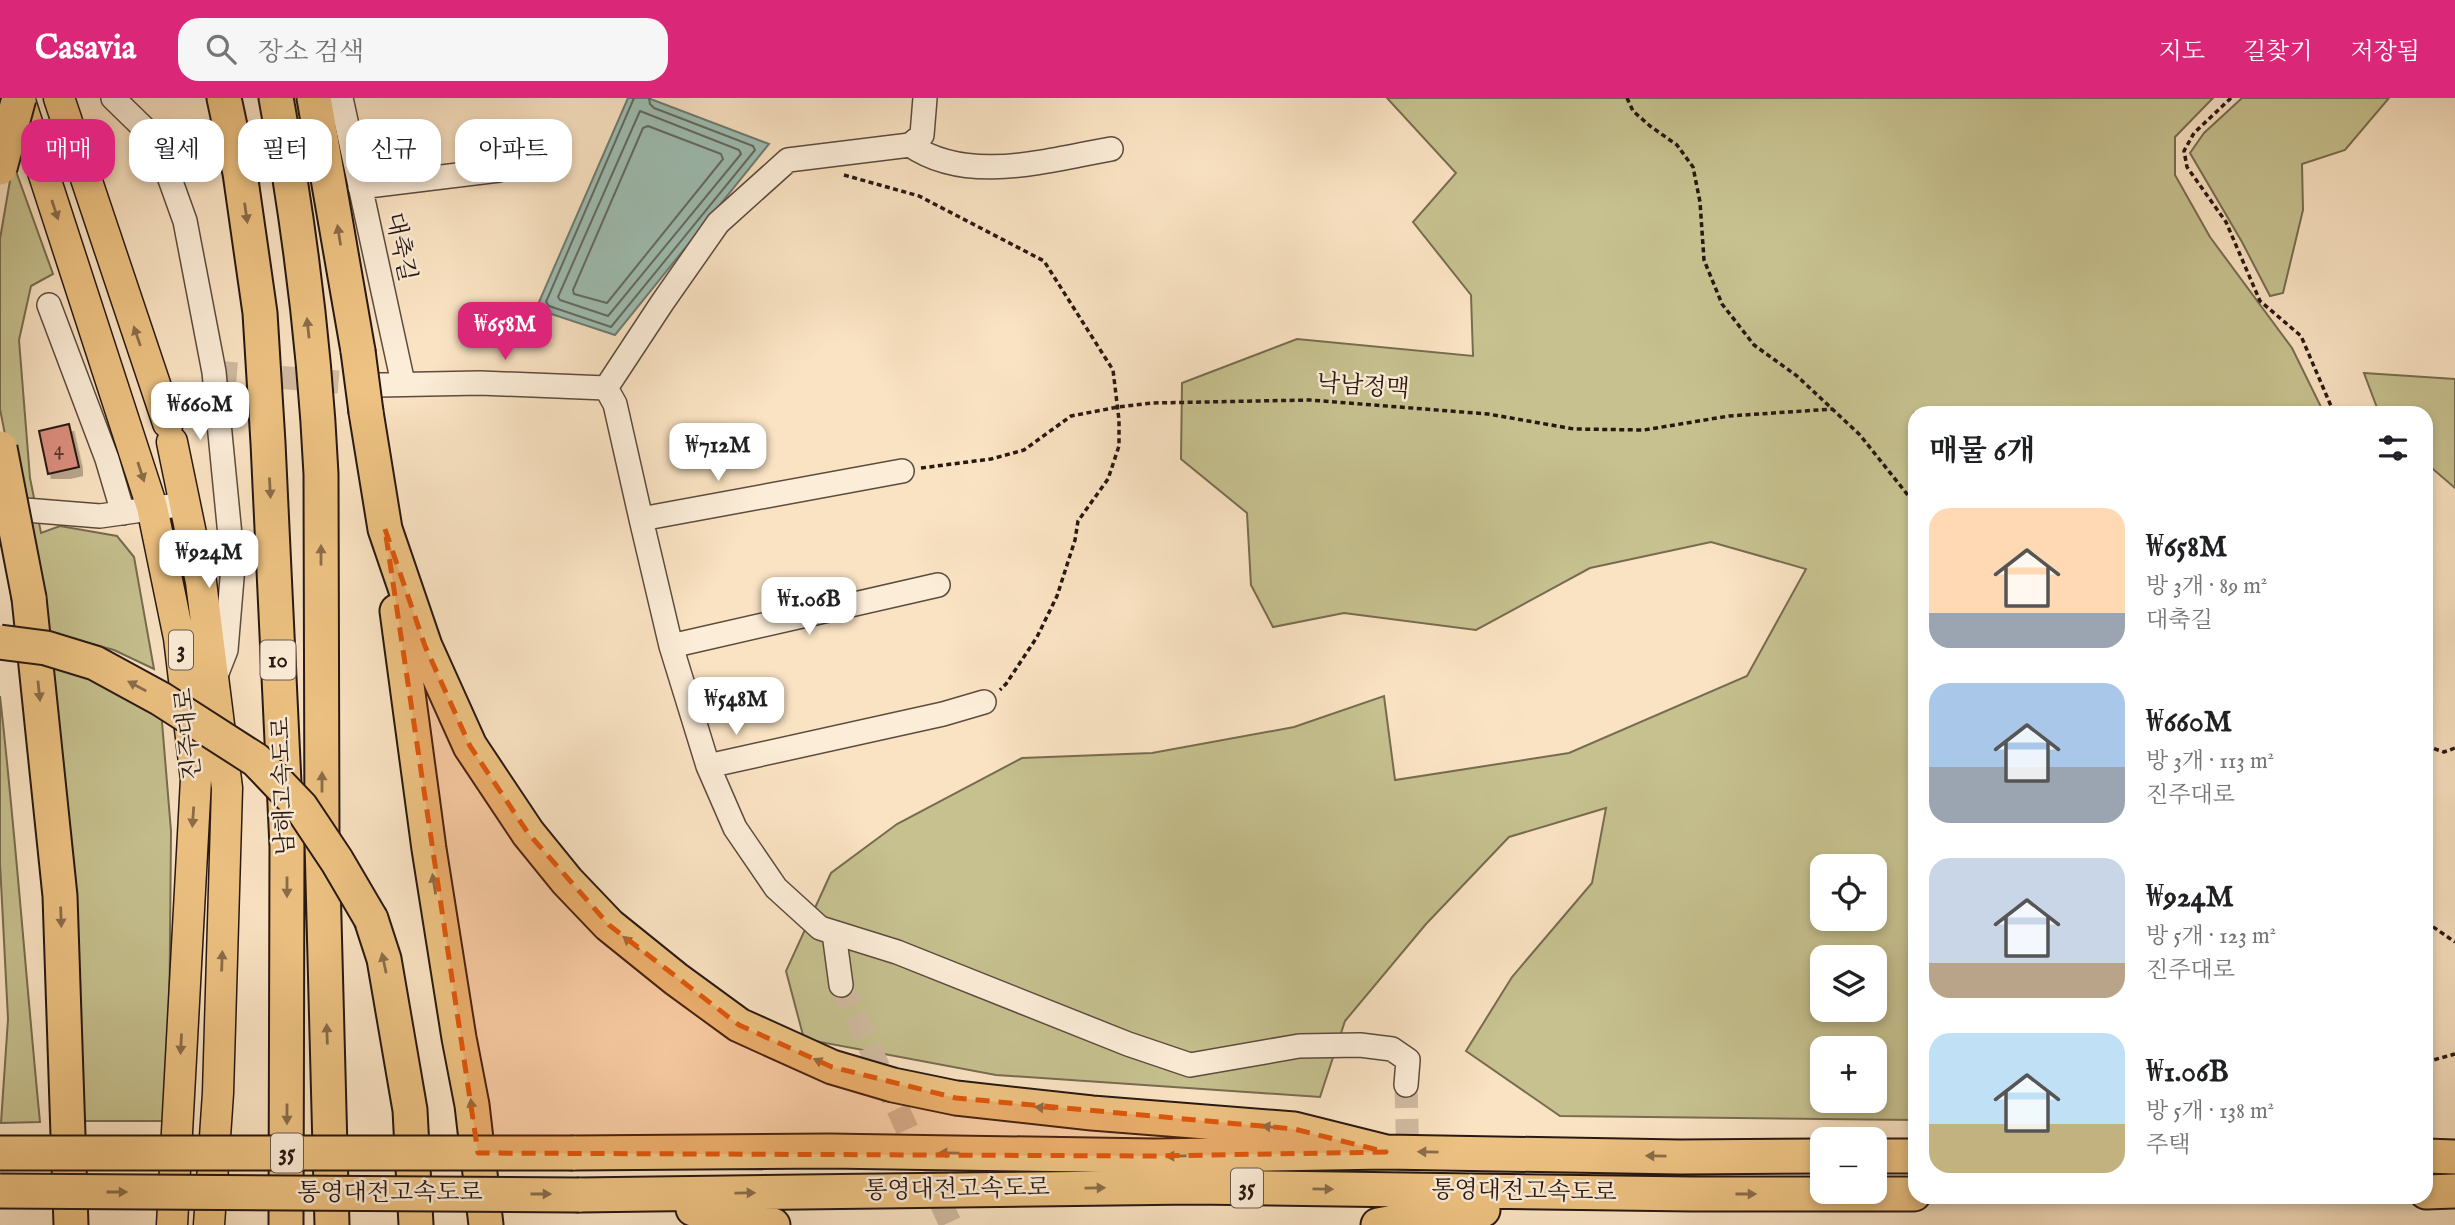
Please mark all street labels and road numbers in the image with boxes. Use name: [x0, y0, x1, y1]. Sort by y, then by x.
street label: 대축길: [378, 210, 422, 284]
street label: 낙남정맥: [1316, 368, 1410, 406]
road number: 3: [169, 630, 193, 670]
road number: 10: [260, 640, 296, 680]
street label: 진주대로: [169, 686, 209, 782]
street label: 남해고속도로: [266, 716, 302, 856]
road number: 35: [271, 1134, 303, 1172]
road number: 35: [1231, 1168, 1263, 1208]
street label: 통영대전고속도로: [864, 1173, 1050, 1207]
street label: 통영대전고속도로: [1431, 1175, 1617, 1209]
street label: 통영대전고속도로: [297, 1178, 483, 1209]

